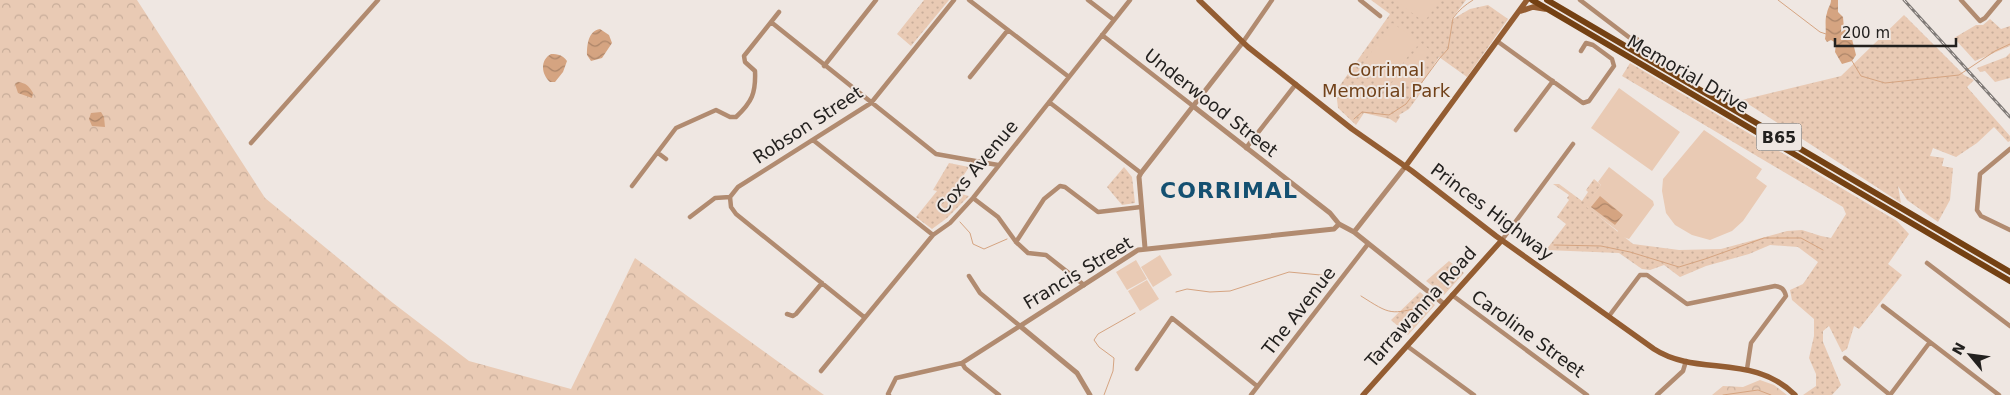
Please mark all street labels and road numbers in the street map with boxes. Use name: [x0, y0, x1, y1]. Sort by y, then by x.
street label: Memorial Drive: [1624, 30, 1753, 117]
street label: Underwood Street: [1141, 44, 1282, 161]
street label: Robson Street: [749, 81, 866, 168]
street label: Coxs Avenue: [931, 116, 1022, 218]
road number: B65: [1756, 124, 1802, 150]
street label: Princes Highway: [1427, 159, 1558, 265]
street label: Francis Street: [1019, 232, 1136, 313]
street label: Tarrawanna Road: [1360, 242, 1480, 372]
street label: The Avenue: [1257, 262, 1340, 360]
street label: Caroline Street: [1468, 286, 1589, 382]

